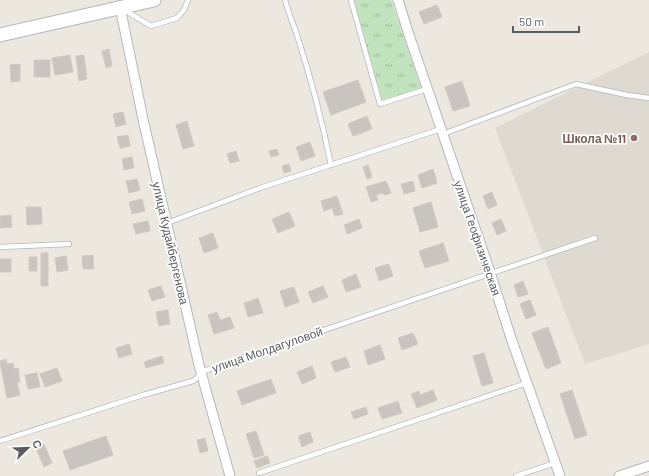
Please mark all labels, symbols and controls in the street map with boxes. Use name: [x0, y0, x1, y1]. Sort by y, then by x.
scale bar: [513, 8, 579, 34]
text: 50 m: [519, 14, 544, 28]
place label: Школа №11: [562, 131, 626, 145]
marker: Школа №11: [629, 133, 639, 143]
street label: улица Геофизическая: [451, 179, 504, 298]
street label: улица Кудайбергенова: [149, 180, 192, 306]
street label: улица Молдагуловой: [210, 323, 325, 375]
north arrow: [8, 428, 48, 468]
text: С: [30, 438, 45, 450]

